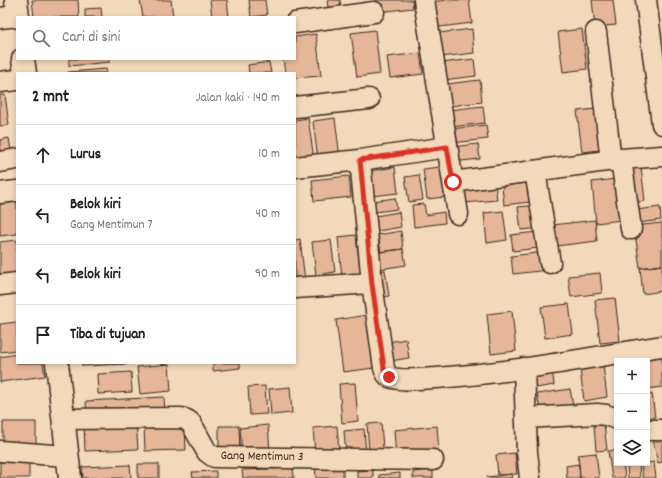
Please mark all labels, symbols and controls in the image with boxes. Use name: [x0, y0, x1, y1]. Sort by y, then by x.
search box: [16, 16, 296, 60]
icon: search: [30, 27, 52, 49]
text: Cari di sini: [62, 27, 120, 49]
text: 2 mnt: [32, 86, 69, 110]
text: Jalan kaki · 140 m: [196, 89, 280, 108]
icon: ahead: [32, 144, 54, 166]
text: Lurus: [70, 144, 101, 166]
text: 10 m: [258, 145, 280, 164]
route start: [444, 173, 462, 191]
text: Belok kiri: [70, 194, 121, 216]
icon: left: [32, 204, 54, 226]
text: 40 m: [256, 205, 280, 224]
text: Gang Mentimun 7: [70, 216, 152, 235]
icon: left: [32, 264, 54, 286]
text: Belok kiri: [70, 264, 121, 286]
text: 90 m: [255, 265, 280, 284]
icon: arrive: [32, 324, 54, 346]
text: Tiba di tujuan: [70, 324, 145, 346]
map controls: [614, 358, 650, 466]
button: +: [614, 358, 650, 394]
route end: [380, 368, 398, 386]
button: −: [614, 394, 650, 430]
button: layers: [614, 430, 650, 466]
street label: Gang Mentimun 3: [220, 447, 304, 467]

